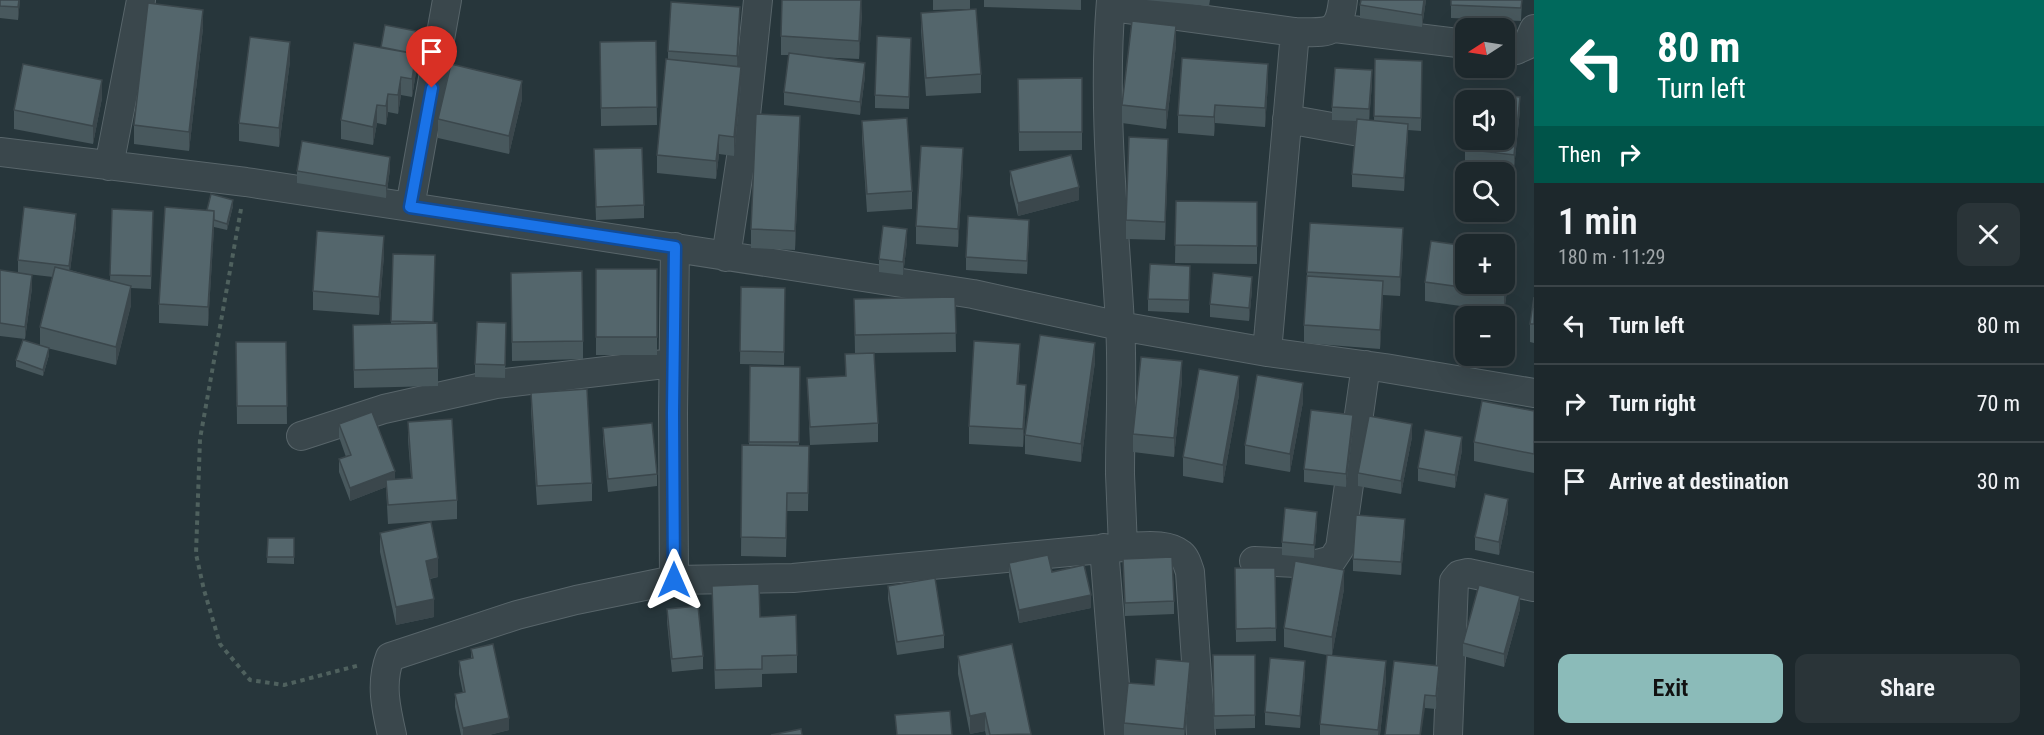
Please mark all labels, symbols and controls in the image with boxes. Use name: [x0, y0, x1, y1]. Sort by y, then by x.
north arrow: [1455, 18, 1515, 78]
map controls: [1455, 18, 1515, 366]
text: 80 m: [1657, 23, 1740, 72]
icon: left: [1558, 24, 1636, 102]
pin: [406, 26, 457, 88]
icon: arrive: [415, 35, 448, 68]
text: Turn left: [1657, 73, 1746, 105]
button: sound: [1455, 90, 1515, 150]
icon: right: [1613, 138, 1646, 171]
text: Then: [1558, 142, 1601, 167]
button: search: [1455, 162, 1515, 222]
text: 1 min: [1558, 201, 1638, 243]
button: close: [1957, 203, 2020, 266]
button: +: [1455, 234, 1515, 294]
text: 180 m · 11:29: [1558, 245, 1665, 269]
button: −: [1455, 306, 1515, 366]
icon: left: [1558, 309, 1591, 342]
text: Turn left: [1609, 313, 1684, 338]
text: 80 m: [1977, 313, 2020, 338]
icon: right: [1558, 387, 1591, 420]
text: Turn right: [1609, 391, 1696, 416]
text: 70 m: [1977, 391, 2020, 416]
icon: arrive: [1558, 465, 1591, 498]
text: Arrive at destination: [1609, 469, 1789, 494]
text: 30 m: [1977, 469, 2020, 494]
position arrow: [642, 548, 706, 612]
button: Exit: [1558, 654, 1783, 723]
button: Share: [1795, 654, 2020, 723]

